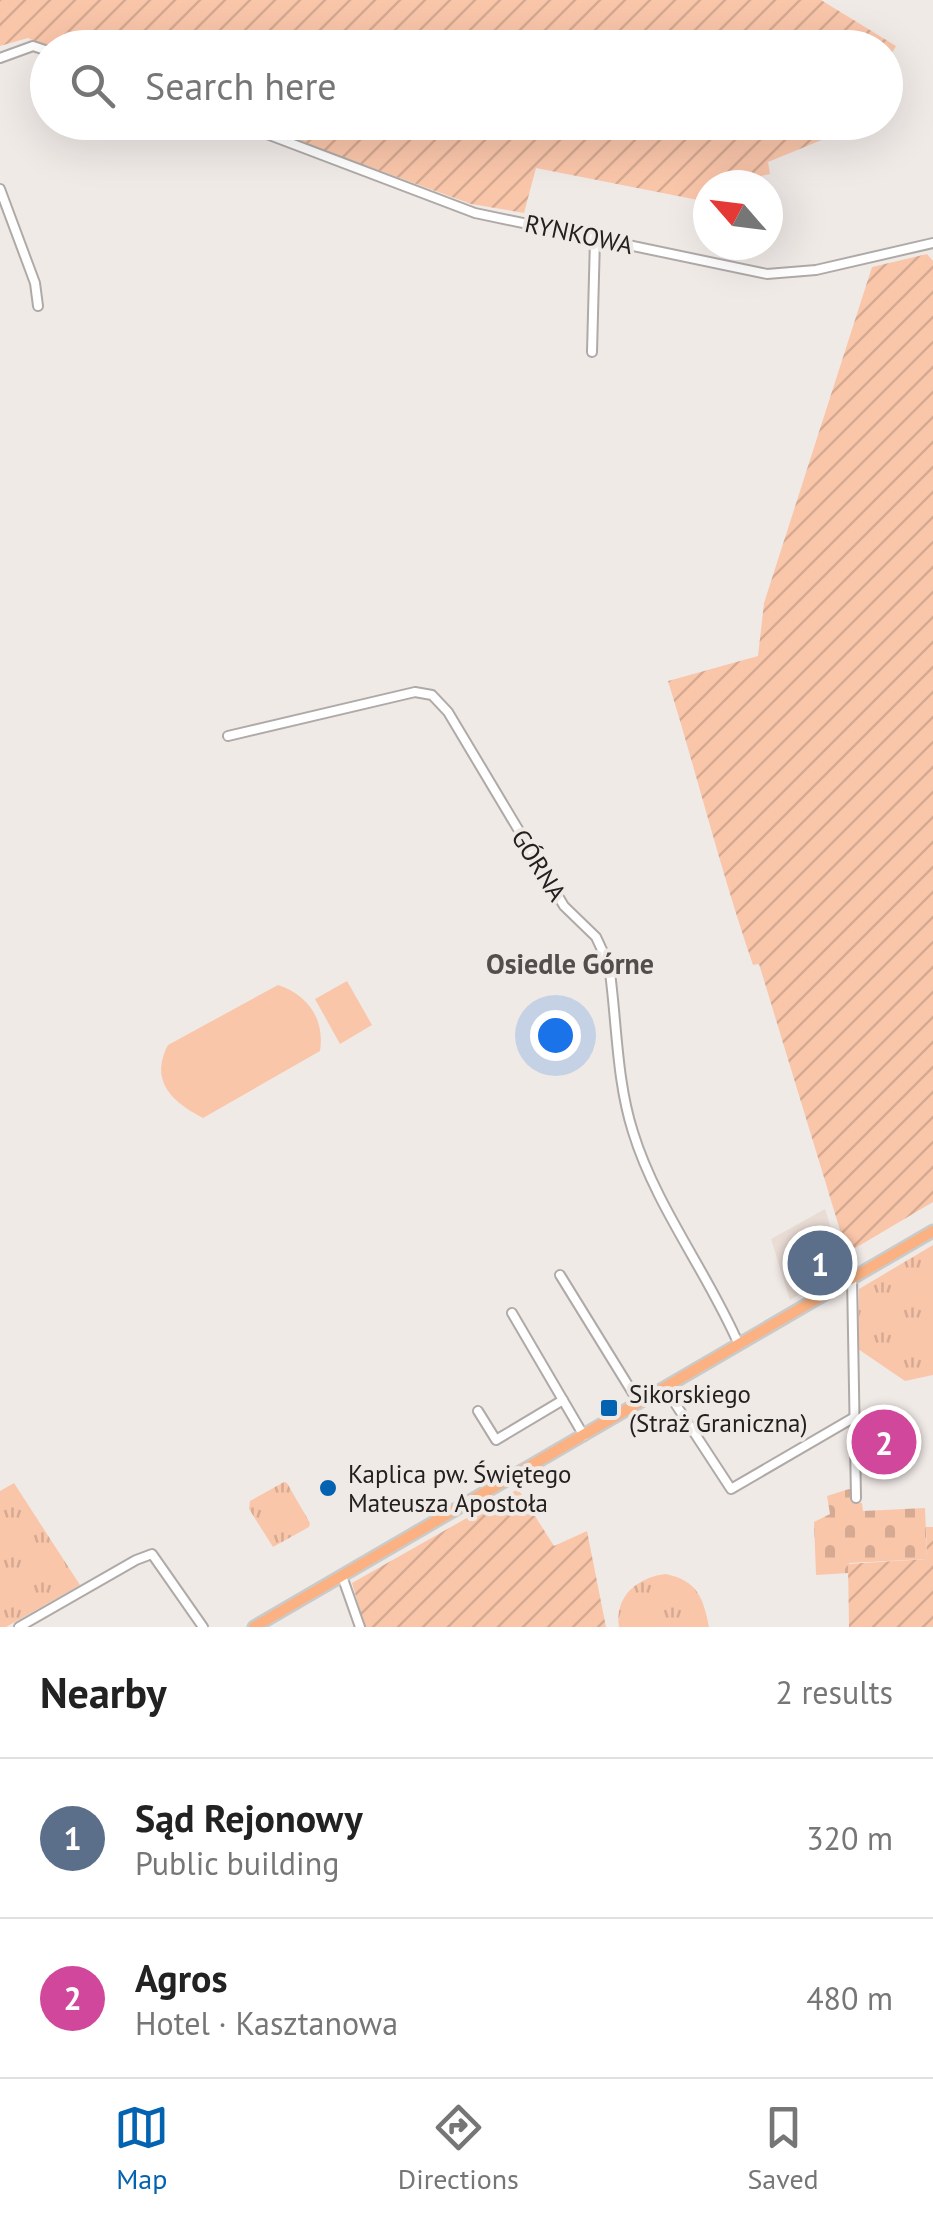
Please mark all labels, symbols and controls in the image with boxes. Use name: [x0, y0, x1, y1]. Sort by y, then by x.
search box: [30, 30, 903, 140]
icon: search: [65, 58, 120, 113]
text: Search here: [145, 61, 337, 110]
north arrow: [693, 170, 783, 260]
street label: RYNKOWA: [522, 207, 636, 261]
street label: GÓRNA: [505, 823, 574, 907]
district label: Osiedle Górne: [486, 945, 654, 982]
your location: [530, 1010, 581, 1061]
pin: 1: [788, 1226, 852, 1300]
place label: Sikorskiego (Straż Graniczna): [629, 1378, 807, 1439]
marker: Sikorskiego (Straż Graniczna): [598, 1397, 620, 1419]
pin: 2: [852, 1404, 916, 1480]
place label: Kaplica pw. Świętego Mateusza Apostoła: [348, 1458, 571, 1519]
marker: Kaplica pw. Świętego Mateusza Apostoła: [317, 1477, 339, 1499]
text: Nearby: [40, 1665, 167, 1720]
text: 2 results: [775, 1671, 893, 1713]
text: Sąd Rejonowy: [135, 1793, 363, 1842]
text: 1: [63, 1817, 82, 1859]
text: 320 m: [806, 1817, 893, 1859]
text: Public building: [135, 1842, 339, 1884]
text: Agros: [135, 1953, 227, 2002]
text: 2: [63, 1977, 82, 2019]
text: 480 m: [806, 1977, 893, 2019]
text: Hotel · Kasztanowa: [135, 2002, 398, 2044]
tab: Map: [114, 2100, 169, 2197]
tab: Directions: [398, 2100, 519, 2197]
tab: Saved: [747, 2100, 819, 2197]

